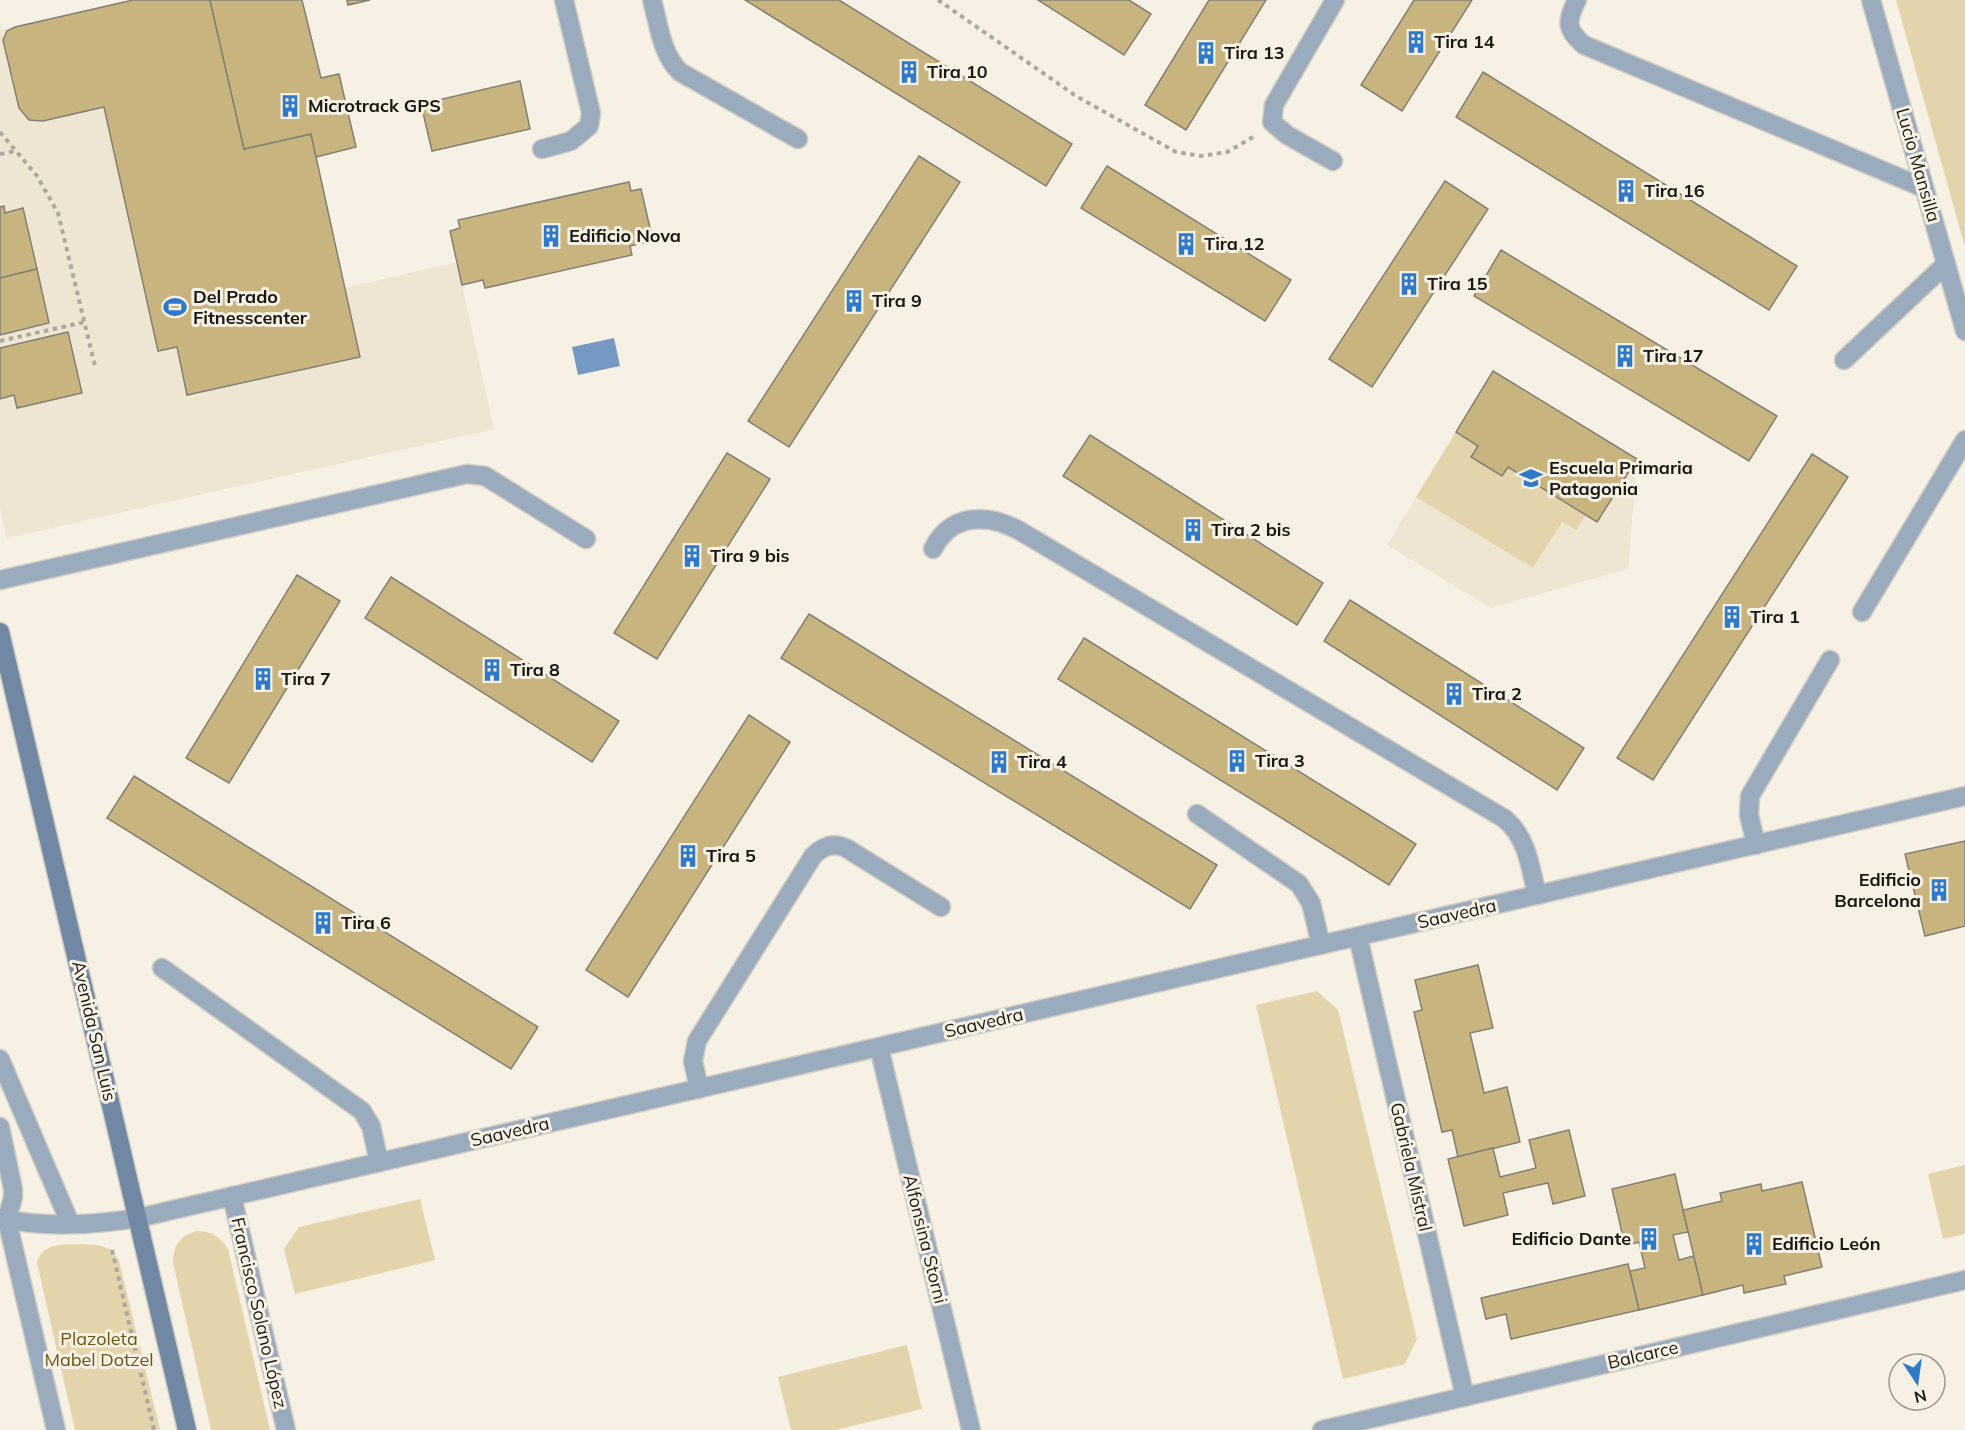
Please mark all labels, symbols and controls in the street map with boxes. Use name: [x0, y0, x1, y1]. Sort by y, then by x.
building icon: Tira 14: [1403, 29, 1429, 55]
place label: Tira 14: [1434, 30, 1495, 53]
building icon: Tira 13: [1193, 40, 1219, 66]
place label: Tira 13: [1224, 41, 1285, 64]
building icon: Tira 10: [896, 59, 922, 85]
place label: Tira 10: [927, 60, 988, 83]
building icon: Microtrack GPS: [277, 93, 303, 119]
place label: Microtrack GPS: [308, 94, 441, 117]
street label: Lucio Mansilla: [1891, 105, 1946, 225]
building icon: Tira 16: [1613, 178, 1639, 204]
place label: Tira 16: [1644, 179, 1705, 202]
building icon: Edificio Nova: [538, 223, 564, 249]
place label: Edificio Nova: [569, 224, 681, 247]
building icon: Tira 12: [1173, 231, 1199, 257]
place label: Tira 12: [1204, 232, 1265, 255]
building icon: Tira 15: [1396, 271, 1422, 297]
place label: Tira 15: [1427, 272, 1488, 295]
place label: Del Prado Fitnesscenter: [193, 285, 308, 329]
building icon: Tira 9: [841, 288, 867, 314]
place label: Tira 9: [872, 289, 922, 312]
sports icon: Del Prado Fitnesscenter: [162, 294, 188, 320]
building icon: Tira 17: [1612, 343, 1638, 369]
place label: Tira 17: [1643, 344, 1704, 367]
place label: Escuela Primaria Patagonia: [1549, 456, 1693, 500]
school or university icon: Escuela Primaria Patagonia: [1518, 465, 1544, 491]
building icon: Tira 2 bis: [1180, 517, 1206, 543]
place label: Tira 2 bis: [1211, 518, 1291, 541]
building icon: Tira 9 bis: [679, 543, 705, 569]
place label: Tira 9 bis: [710, 544, 790, 567]
building icon: Tira 1: [1719, 604, 1745, 630]
place label: Tira 1: [1750, 605, 1800, 628]
building icon: Tira 8: [479, 657, 505, 683]
place label: Tira 8: [510, 658, 560, 681]
building icon: Tira 7: [250, 666, 276, 692]
place label: Tira 7: [281, 667, 331, 690]
building icon: Tira 2: [1441, 681, 1467, 707]
place label: Tira 2: [1472, 682, 1522, 705]
building icon: Tira 3: [1224, 748, 1250, 774]
building icon: Tira 4: [986, 749, 1012, 775]
place label: Tira 3: [1255, 749, 1305, 772]
place label: Tira 4: [1017, 750, 1067, 773]
building icon: Tira 5: [675, 843, 701, 869]
place label: Tira 5: [706, 844, 756, 867]
place label: Edificio Barcelona: [1834, 868, 1921, 912]
building icon: Edificio Barcelona: [1926, 877, 1952, 903]
street label: Saavedra: [1415, 893, 1498, 934]
building icon: Tira 6: [310, 910, 336, 936]
place label: Tira 6: [341, 911, 391, 934]
street label: Avenida San Luis: [67, 958, 122, 1103]
street label: Saavedra: [942, 1002, 1025, 1043]
street label: Gabriela Mistral: [1385, 1100, 1437, 1234]
street label: Saavedra: [468, 1111, 551, 1152]
street label: Alfonsina Storni: [898, 1172, 953, 1306]
street label: Francisco Solano López: [226, 1215, 293, 1411]
building icon: Edificio Dante: [1636, 1226, 1662, 1252]
place label: Edificio Dante: [1512, 1227, 1631, 1250]
building icon: Edificio León: [1741, 1231, 1767, 1257]
place label: Edificio León: [1772, 1232, 1881, 1255]
park label: Plazoleta Mabel Dotzel: [45, 1327, 154, 1371]
street label: Balcarce: [1605, 1335, 1681, 1374]
north arrow: [1887, 1352, 1947, 1412]
text: N: [1912, 1386, 1929, 1408]

